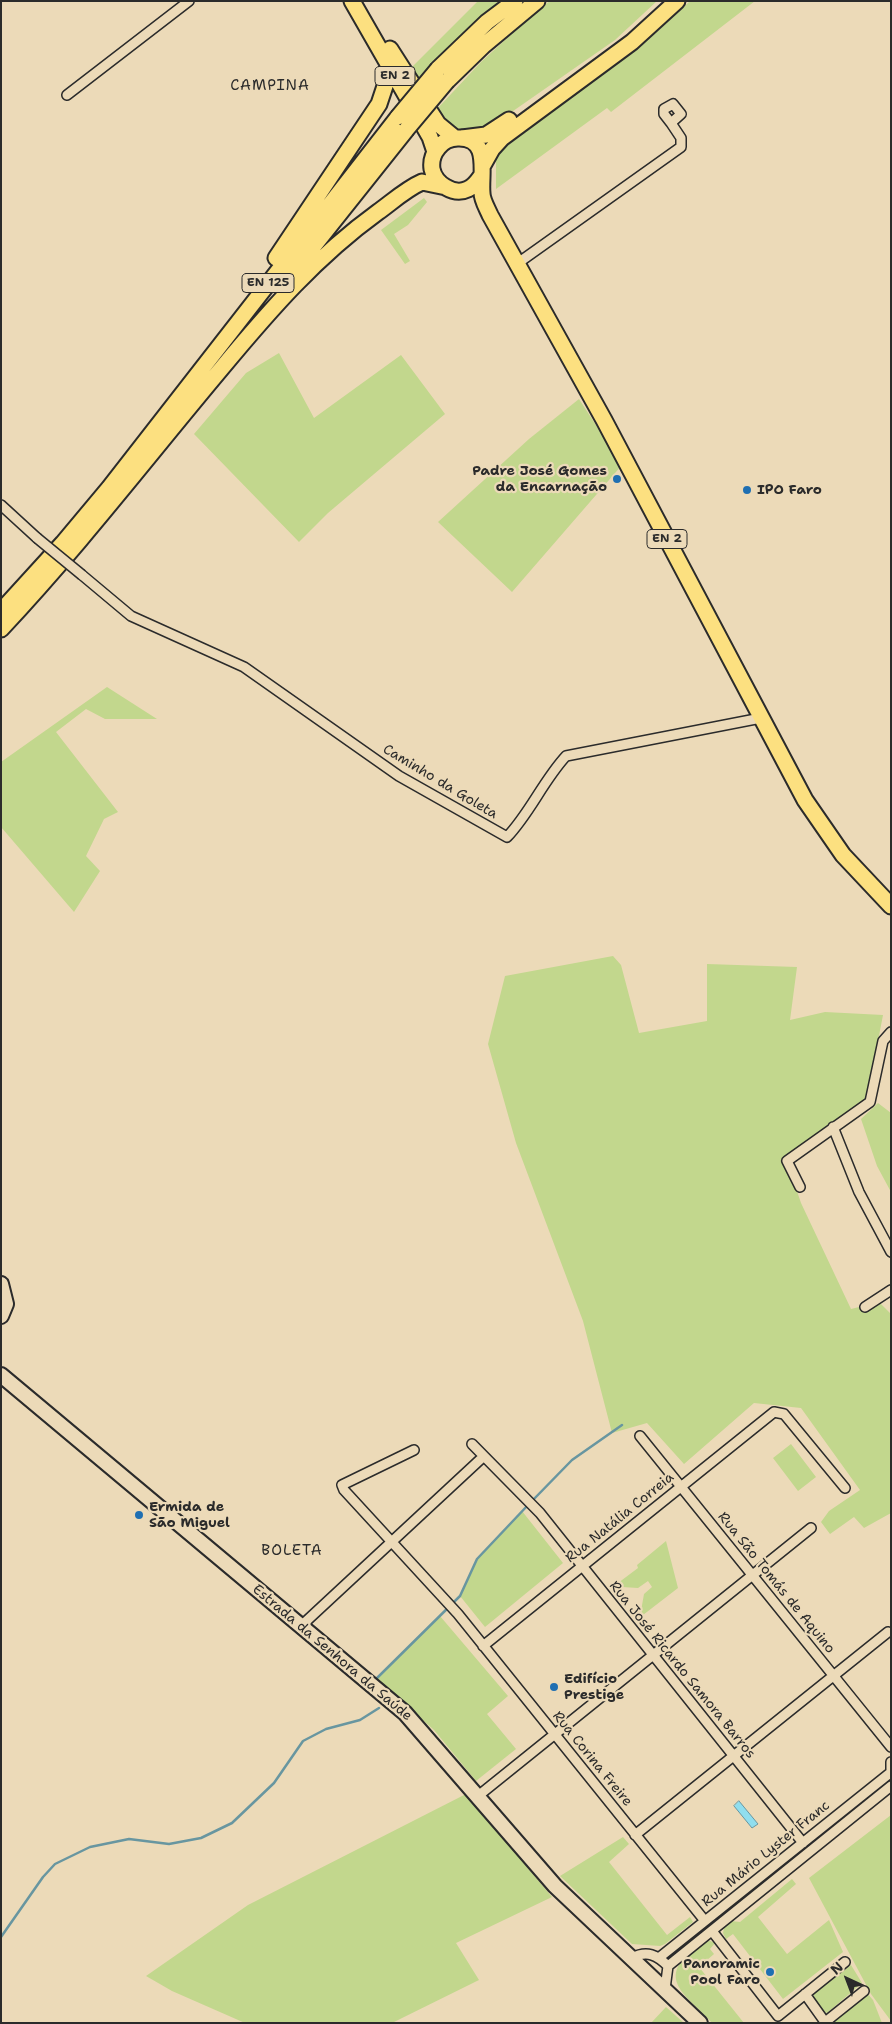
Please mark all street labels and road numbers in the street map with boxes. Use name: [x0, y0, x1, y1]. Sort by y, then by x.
road number: EN 2: [375, 66, 415, 85]
road number: EN 125: [242, 274, 294, 292]
road number: EN 2: [647, 530, 687, 548]
street label: Caminho da Goleta: [380, 741, 500, 823]
street label: Rua Natália Correia: [563, 1469, 677, 1567]
street label: Rua São Tomás de Aquino: [714, 1509, 838, 1657]
street label: Rua José Ricardo Samora Barros: [605, 1578, 759, 1762]
street label: Estrada da Senhora da Saúde: [249, 1581, 415, 1725]
street label: Rua Corina Freire: [549, 1708, 635, 1810]
street label: Rua Mário Lyster Franc: [699, 1797, 833, 1911]

